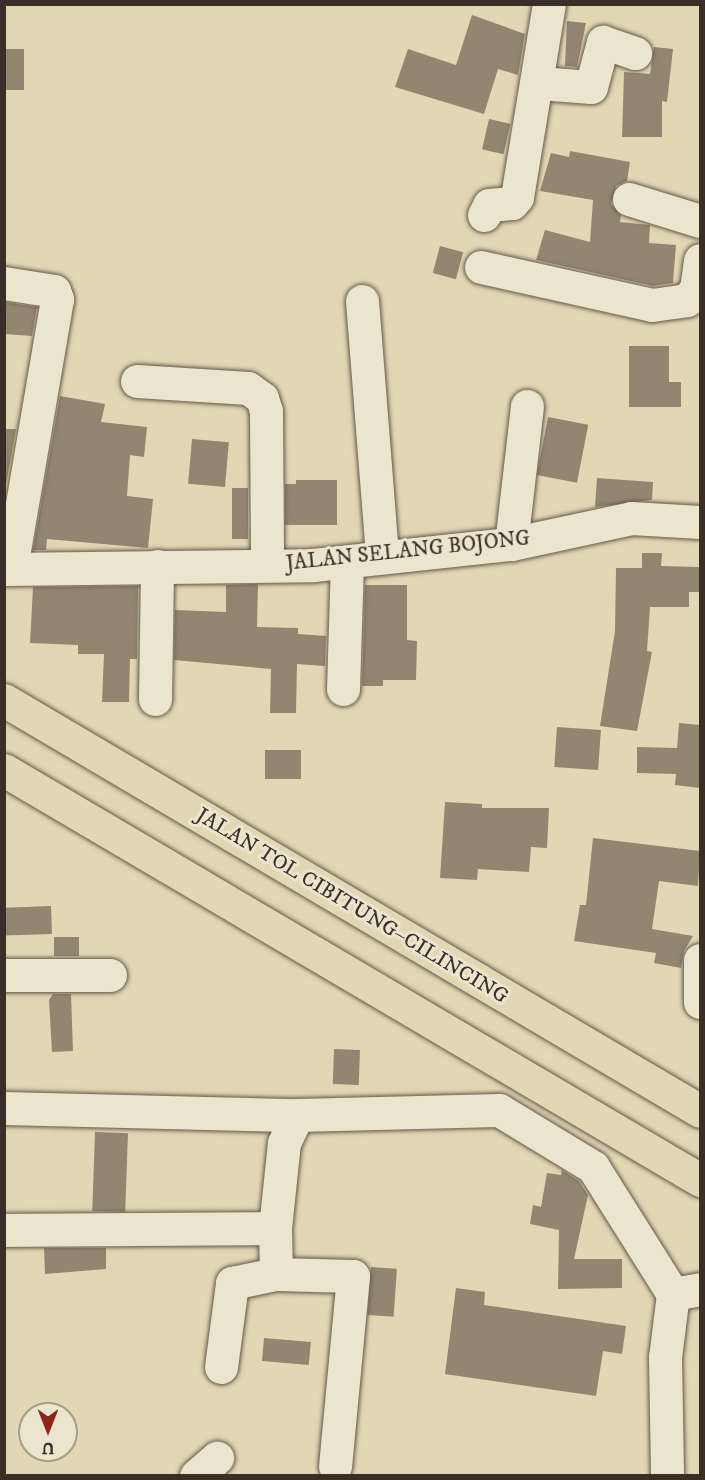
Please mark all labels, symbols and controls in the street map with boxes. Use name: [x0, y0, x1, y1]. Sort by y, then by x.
street label: JALAN SELANG BOJONG: [285, 526, 531, 576]
street label: JALAN TOL CIBITUNG–CILINCING: [191, 803, 513, 1009]
north arrow: [18, 1402, 78, 1462]
text: U: [42, 1438, 54, 1458]

